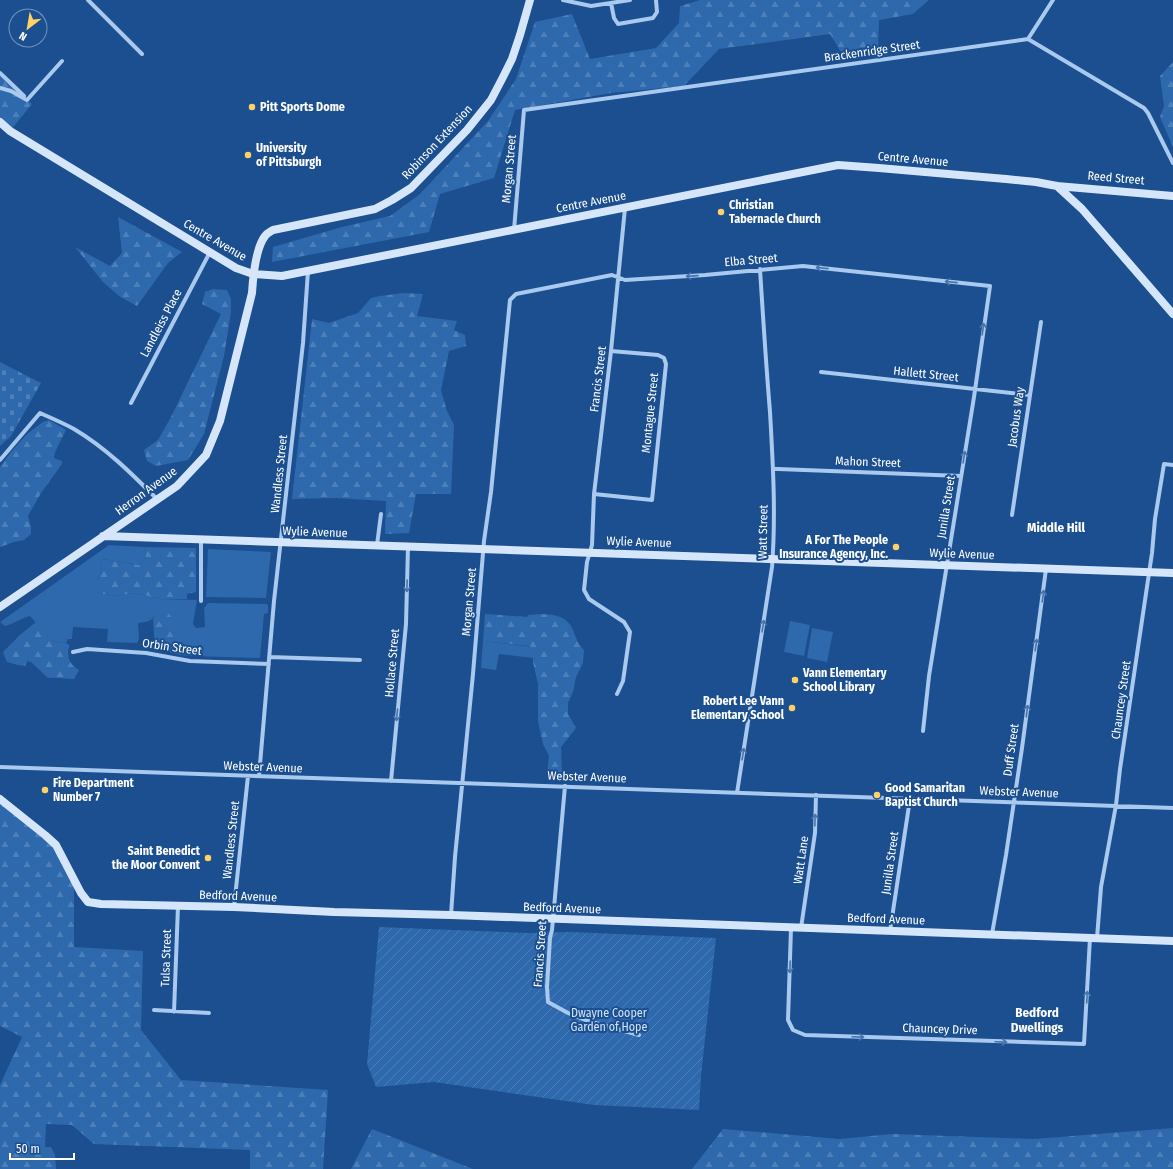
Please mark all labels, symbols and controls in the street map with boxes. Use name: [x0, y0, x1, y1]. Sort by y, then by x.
north arrow: [8, 8, 48, 48]
text: N: [17, 29, 29, 43]
street label: Brackenridge Street: [823, 37, 921, 65]
place label: Pitt Sports Dome: [260, 100, 345, 114]
marker: Pitt Sports Dome: [247, 102, 257, 112]
street label: Robinson Extension: [399, 102, 475, 182]
street label: Morgan Street: [499, 134, 519, 204]
place label: University of Pittsburgh: [256, 141, 321, 169]
street label: Centre Avenue: [877, 149, 949, 169]
marker: University of Pittsburgh: [243, 150, 253, 160]
street label: Reed Street: [1087, 169, 1145, 187]
street label: Centre Avenue: [555, 188, 627, 216]
place label: Christian Tabernacle Church: [729, 198, 821, 226]
marker: Christian Tabernacle Church: [716, 207, 726, 217]
street label: Centre Avenue: [181, 216, 249, 264]
street label: Elba Street: [724, 251, 778, 269]
one-way arrow: [816, 264, 829, 272]
one-way arrow: [686, 272, 699, 279]
one-way arrow: [945, 278, 958, 285]
street label: Landleiss Place: [137, 287, 185, 359]
one-way arrow: [979, 323, 987, 336]
street label: Francis Street: [587, 345, 609, 413]
street label: Hallett Street: [893, 364, 959, 384]
street label: Montague Street: [639, 372, 661, 454]
street label: Jacobus Way: [1005, 385, 1027, 448]
street label: Wandless Street: [268, 434, 290, 514]
one-way arrow: [960, 451, 968, 464]
street label: Mahon Street: [835, 454, 901, 470]
street label: Herron Avenue: [112, 464, 180, 518]
street label: Junilla Street: [934, 475, 958, 539]
street label: Watt Street: [756, 504, 770, 559]
district label: Middle Hill: [1027, 520, 1085, 535]
street label: Wylie Avenue: [282, 524, 348, 540]
place label: A For The People Insurance Agency, Inc.: [779, 533, 888, 561]
street label: Wylie Avenue: [606, 534, 672, 550]
marker: A For The People Insurance Agency, Inc.: [891, 542, 901, 552]
street label: Wylie Avenue: [929, 546, 995, 562]
street label: Morgan Street: [459, 567, 479, 637]
one-way arrow: [403, 579, 411, 592]
one-way arrow: [1039, 590, 1046, 603]
one-way arrow: [759, 620, 767, 633]
street label: Hollace Street: [382, 628, 402, 698]
street label: Orbin Street: [141, 636, 203, 658]
one-way arrow: [1032, 639, 1040, 652]
street label: Chauncey Street: [1109, 660, 1133, 740]
place label: Vann Elementary School Library: [802, 666, 887, 694]
marker: Vann Elementary School Library: [790, 675, 800, 685]
place label: Robert Lee Vann Elementary School: [691, 694, 785, 722]
marker: Robert Lee Vann Elementary School: [787, 703, 797, 713]
one-way arrow: [1023, 705, 1031, 718]
one-way arrow: [394, 708, 401, 721]
street label: Duff Street: [1000, 723, 1022, 777]
one-way arrow: [739, 748, 747, 761]
street label: Webster Avenue: [223, 759, 303, 775]
street label: Webster Avenue: [547, 769, 627, 785]
place label: Fire Department Number 7: [53, 776, 135, 804]
place label: Good Samaritan Baptist Church: [885, 781, 965, 809]
street label: Webster Avenue: [979, 784, 1059, 800]
marker: Fire Department Number 7: [40, 785, 50, 795]
marker: Good Samaritan Baptist Church: [872, 790, 882, 800]
street label: Wandless Street: [220, 800, 242, 880]
one-way arrow: [811, 814, 819, 827]
street label: Junilla Street: [879, 831, 901, 895]
street label: Watt Lane: [791, 835, 811, 885]
place label: Saint Benedict the Moor Convent: [112, 844, 201, 872]
marker: Saint Benedict the Moor Convent: [203, 853, 213, 863]
street label: Bedford Avenue: [199, 888, 277, 904]
street label: Bedford Avenue: [523, 900, 601, 916]
street label: Bedford Avenue: [847, 911, 925, 927]
street label: Francis Street: [531, 920, 549, 988]
street label: Tulsa Street: [158, 929, 174, 987]
one-way arrow: [786, 960, 794, 973]
one-way arrow: [1083, 991, 1091, 1004]
district label: Bedford Dwellings: [1011, 1005, 1064, 1035]
park label: Dwayne Cooper Garden of Hope: [571, 1006, 648, 1034]
street label: Chauncey Drive: [902, 1021, 978, 1037]
one-way arrow: [851, 1033, 864, 1041]
one-way arrow: [994, 1038, 1007, 1045]
scale bar: [10, 1135, 74, 1161]
text: 50 m: [16, 1142, 40, 1156]

